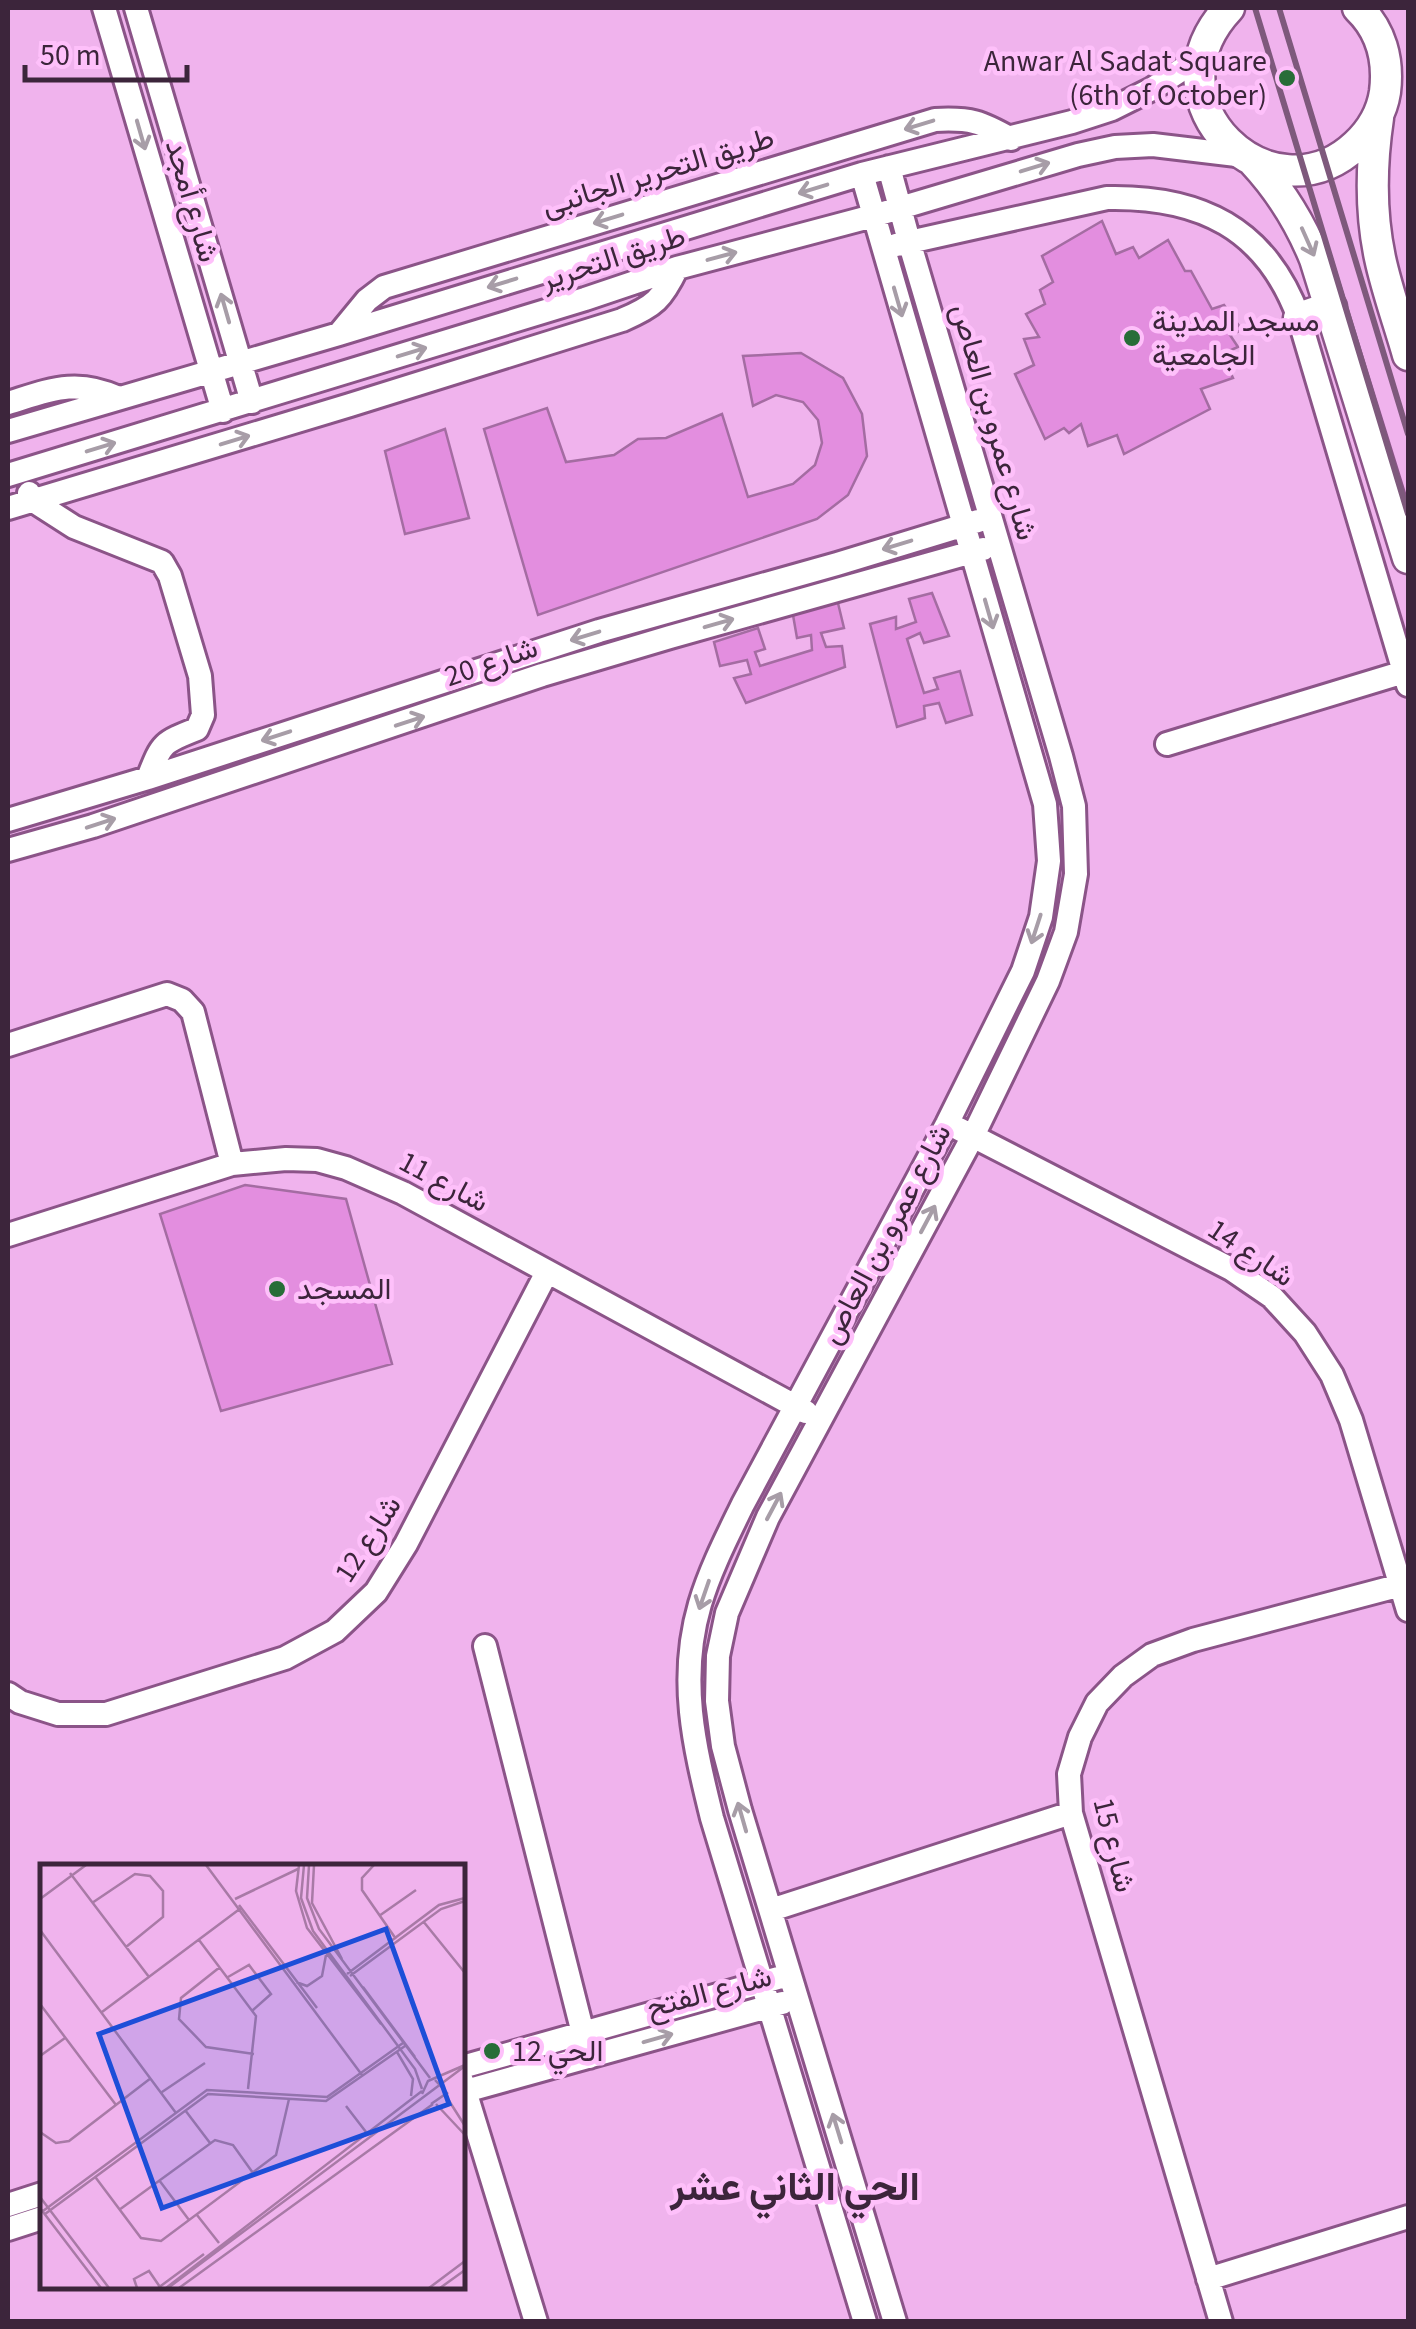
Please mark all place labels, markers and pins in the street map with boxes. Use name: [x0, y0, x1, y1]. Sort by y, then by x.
place label: Anwar Al Sadat Square (6th of October): [984, 40, 1267, 117]
marker: Anwar Al Sadat Square (6th of October): [1276, 67, 1298, 89]
place label: مسجد المدينة الجامعية: [1152, 300, 1319, 377]
marker: مسجد المدينة الجامعية: [1121, 327, 1143, 349]
place label: المسجد: [297, 1268, 392, 1311]
marker: المسجد: [266, 1278, 288, 1300]
place label: الحي 12: [512, 2030, 603, 2075]
marker: الحي 12: [481, 2040, 503, 2062]

